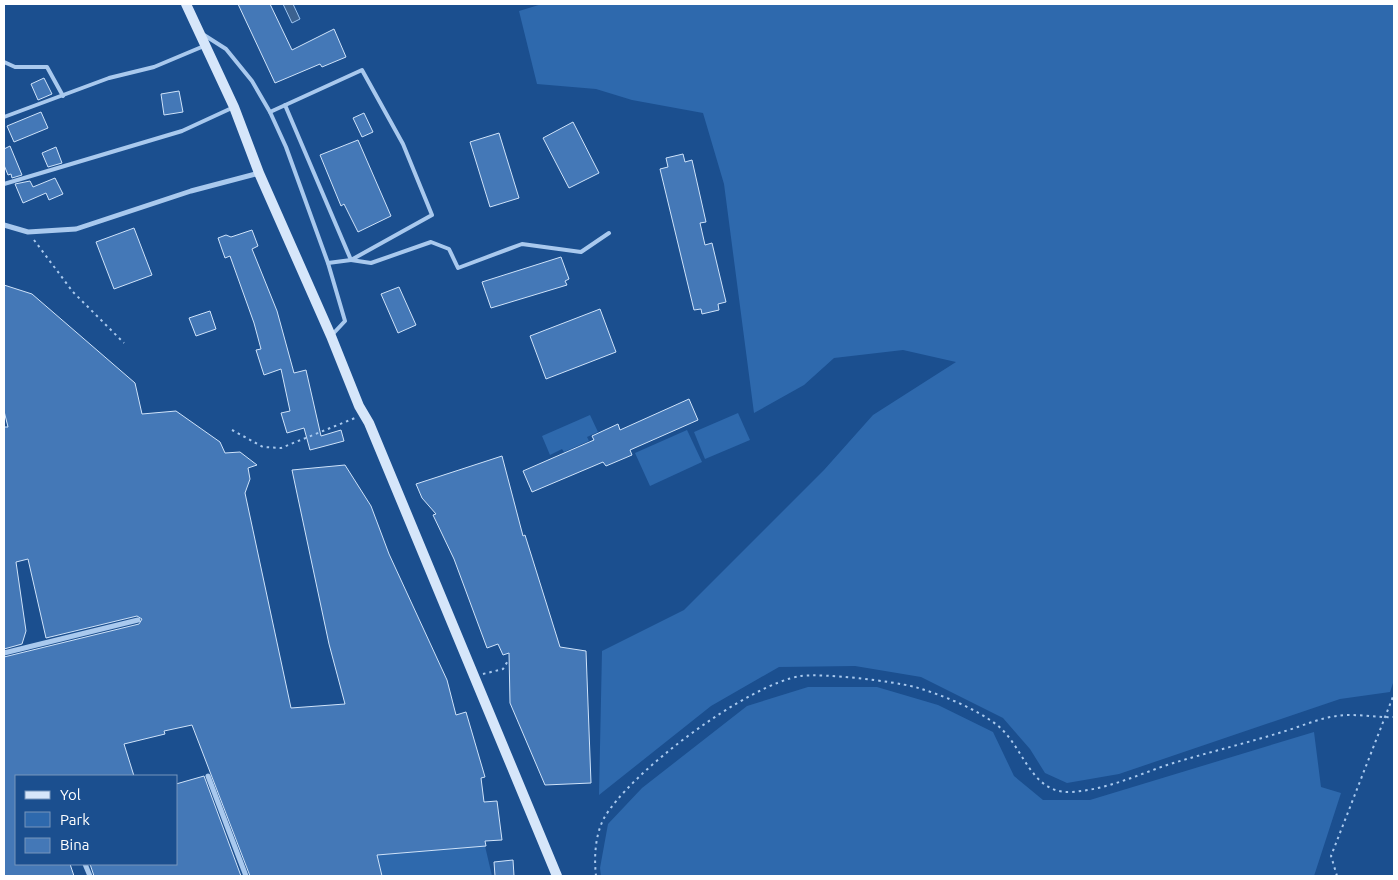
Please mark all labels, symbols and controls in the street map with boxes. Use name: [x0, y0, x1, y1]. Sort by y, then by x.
legend: [15, 775, 178, 865]
text: Yol: [60, 786, 81, 803]
text: Park: [60, 811, 90, 828]
text: Bina: [60, 836, 89, 853]

